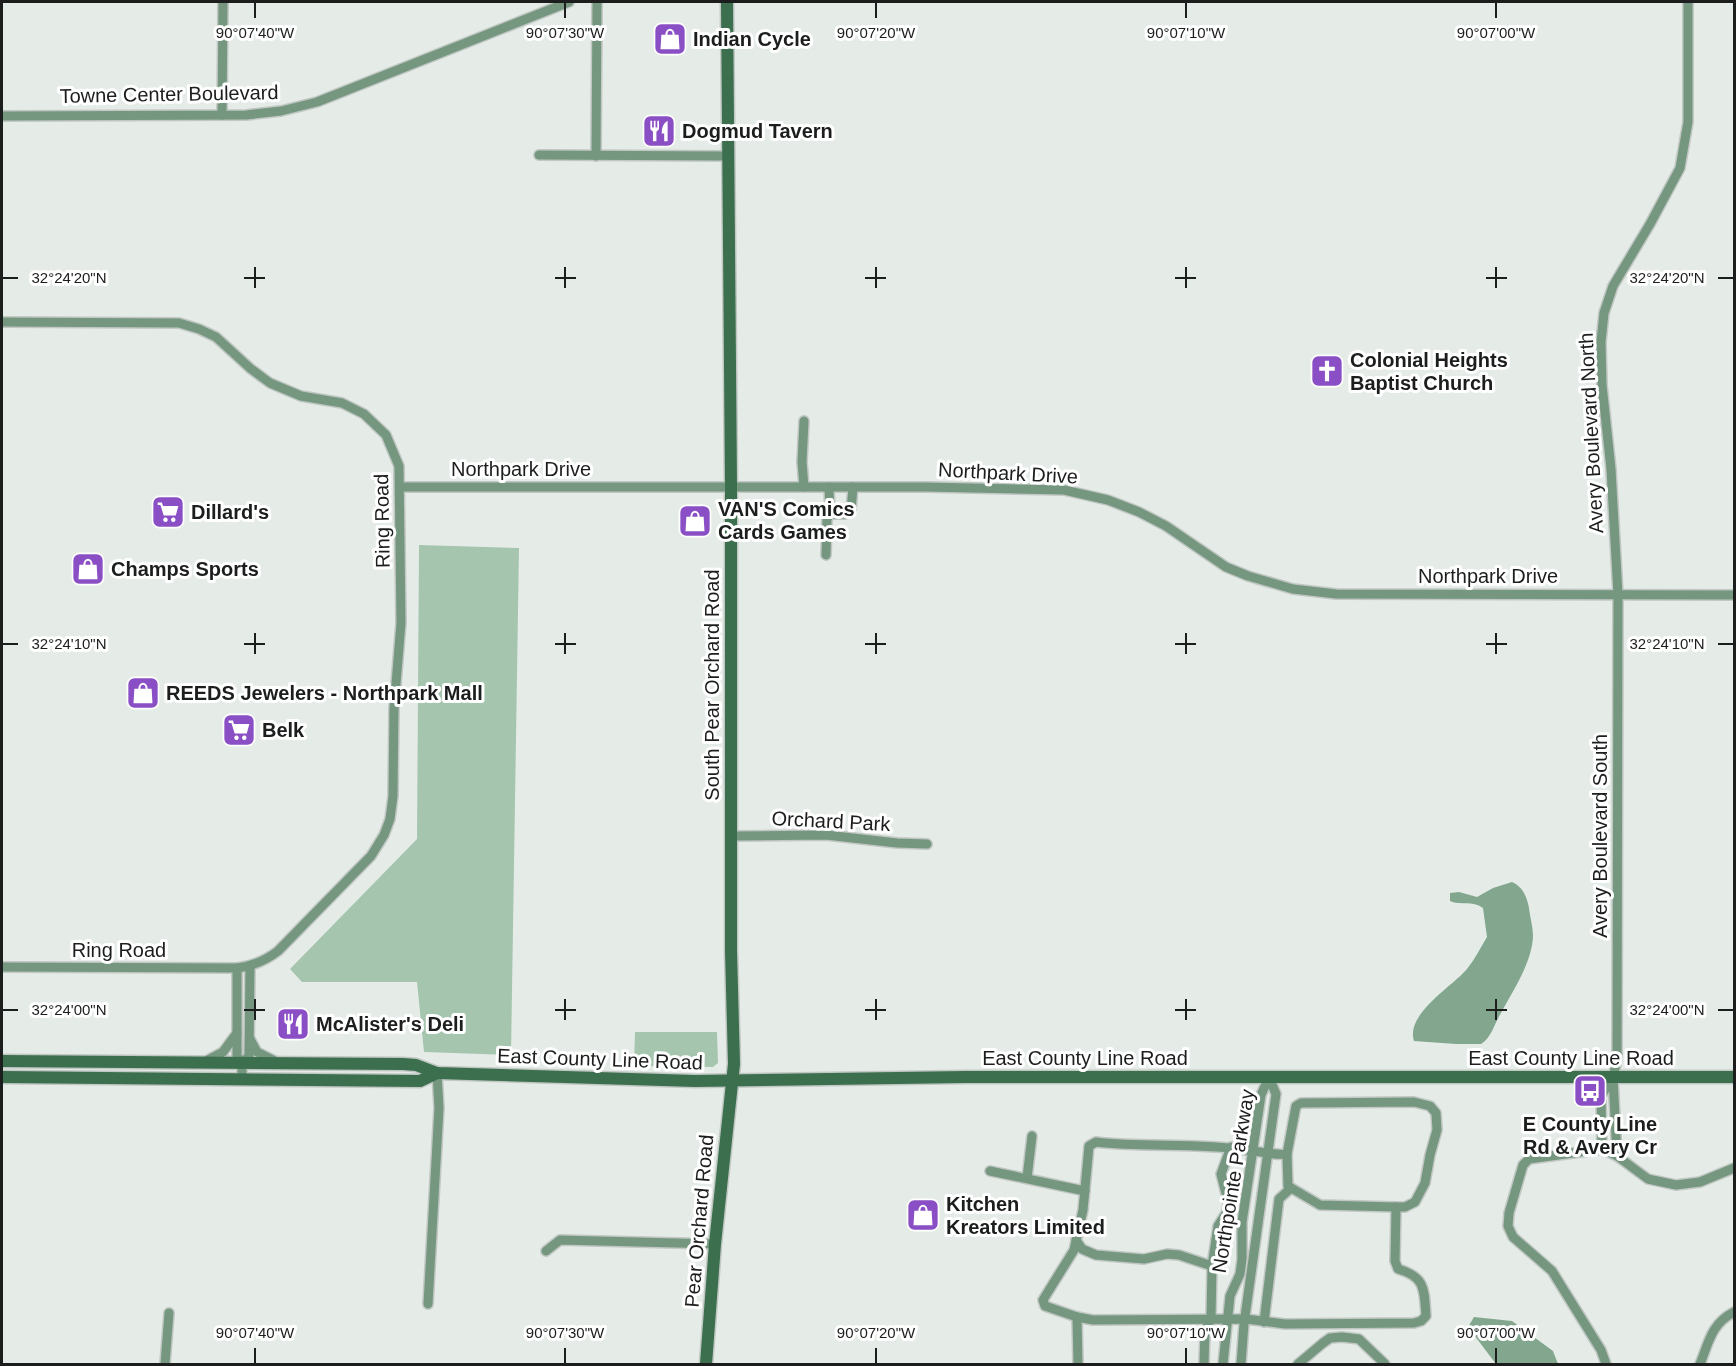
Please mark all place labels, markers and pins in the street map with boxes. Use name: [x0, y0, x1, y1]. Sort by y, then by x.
shop icon: Indian Cycle: [652, 21, 688, 57]
place label: Indian Cycle: [693, 28, 811, 50]
restaurant icon: Dogmud Tavern: [641, 113, 677, 149]
place label: Dogmud Tavern: [682, 120, 833, 142]
place label: Colonial Heights Baptist Church: [1350, 349, 1508, 394]
church icon: Colonial Heights Baptist Church: [1309, 353, 1345, 389]
supermarket icon: Dillard's: [150, 494, 186, 530]
place label: VAN'S Comics Cards Games: [718, 498, 855, 543]
place label: Dillard's: [191, 501, 269, 523]
shop icon: VAN'S Comics Cards Games: [677, 503, 713, 539]
shop icon: Champs Sports: [70, 551, 106, 587]
place label: Champs Sports: [111, 558, 259, 580]
shop icon: REEDS Jewelers - Northpark Mall: [125, 675, 161, 711]
place label: REEDS Jewelers - Northpark Mall: [166, 682, 483, 704]
supermarket icon: Belk: [221, 712, 257, 748]
place label: Belk: [262, 719, 305, 741]
restaurant icon: McAlister's Deli: [275, 1006, 311, 1042]
place label: McAlister's Deli: [316, 1013, 464, 1035]
bus stop icon: E County Line Rd & Avery Cr: [1572, 1073, 1608, 1109]
place label: E County Line Rd & Avery Cr: [1523, 1113, 1657, 1158]
place label: Kitchen Kreators Limited: [946, 1193, 1105, 1238]
shop icon: Kitchen Kreators Limited: [905, 1197, 941, 1233]

